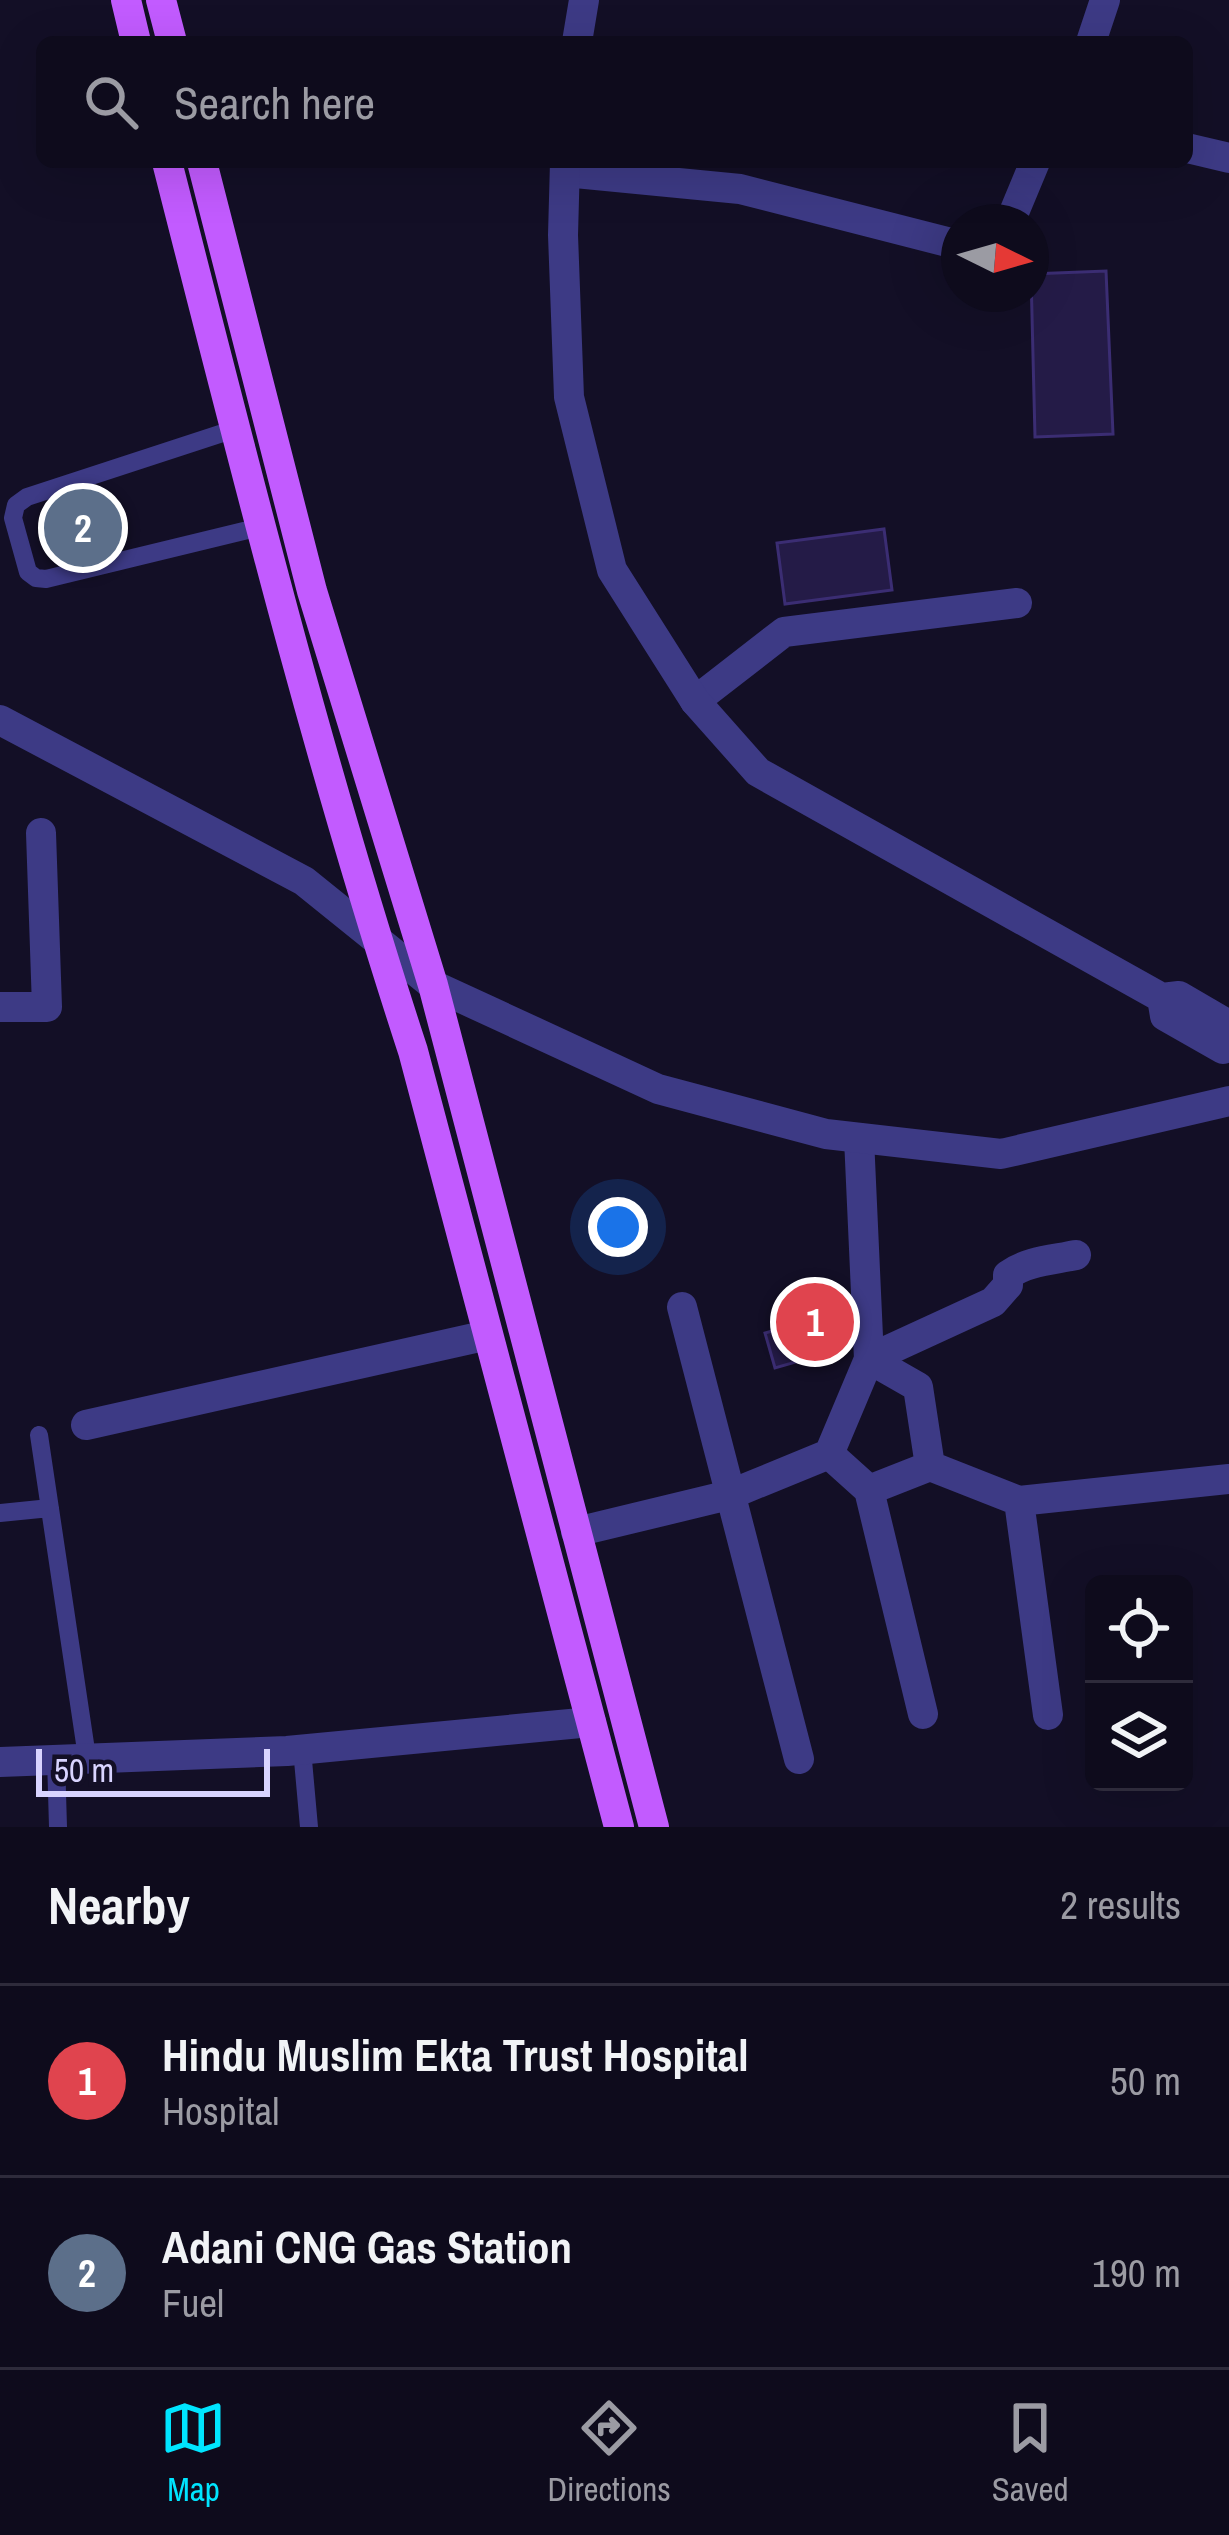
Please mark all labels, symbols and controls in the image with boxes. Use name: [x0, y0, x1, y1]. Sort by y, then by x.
search box: [36, 36, 1193, 168]
icon: search: [78, 69, 144, 135]
text: Search here: [174, 72, 375, 133]
north arrow: [941, 204, 1049, 312]
pin: 2: [44, 483, 122, 573]
your location: [588, 1197, 648, 1257]
pin: 1: [776, 1277, 854, 1367]
map controls: [1085, 1575, 1193, 1791]
button: locate: [1085, 1575, 1193, 1683]
button: layers: [1085, 1683, 1193, 1791]
scale bar: [36, 1743, 270, 1796]
text: 50 m: [54, 1748, 114, 1792]
text: Nearby: [48, 1871, 190, 1940]
text: 2 results: [1060, 1879, 1181, 1931]
text: Hindu Muslim Ekta Trust Hospital: [162, 2024, 748, 2085]
text: 1: [78, 2055, 96, 2107]
text: 50 m: [1110, 2055, 1181, 2107]
text: Hospital: [162, 2085, 279, 2137]
text: Adani CNG Gas Station: [162, 2216, 572, 2277]
text: 2: [78, 2247, 96, 2299]
text: 190 m: [1092, 2247, 1181, 2299]
text: Fuel: [162, 2277, 224, 2329]
tab: Map: [160, 2395, 226, 2511]
tab: Directions: [547, 2395, 671, 2511]
tab: Saved: [992, 2395, 1068, 2511]

